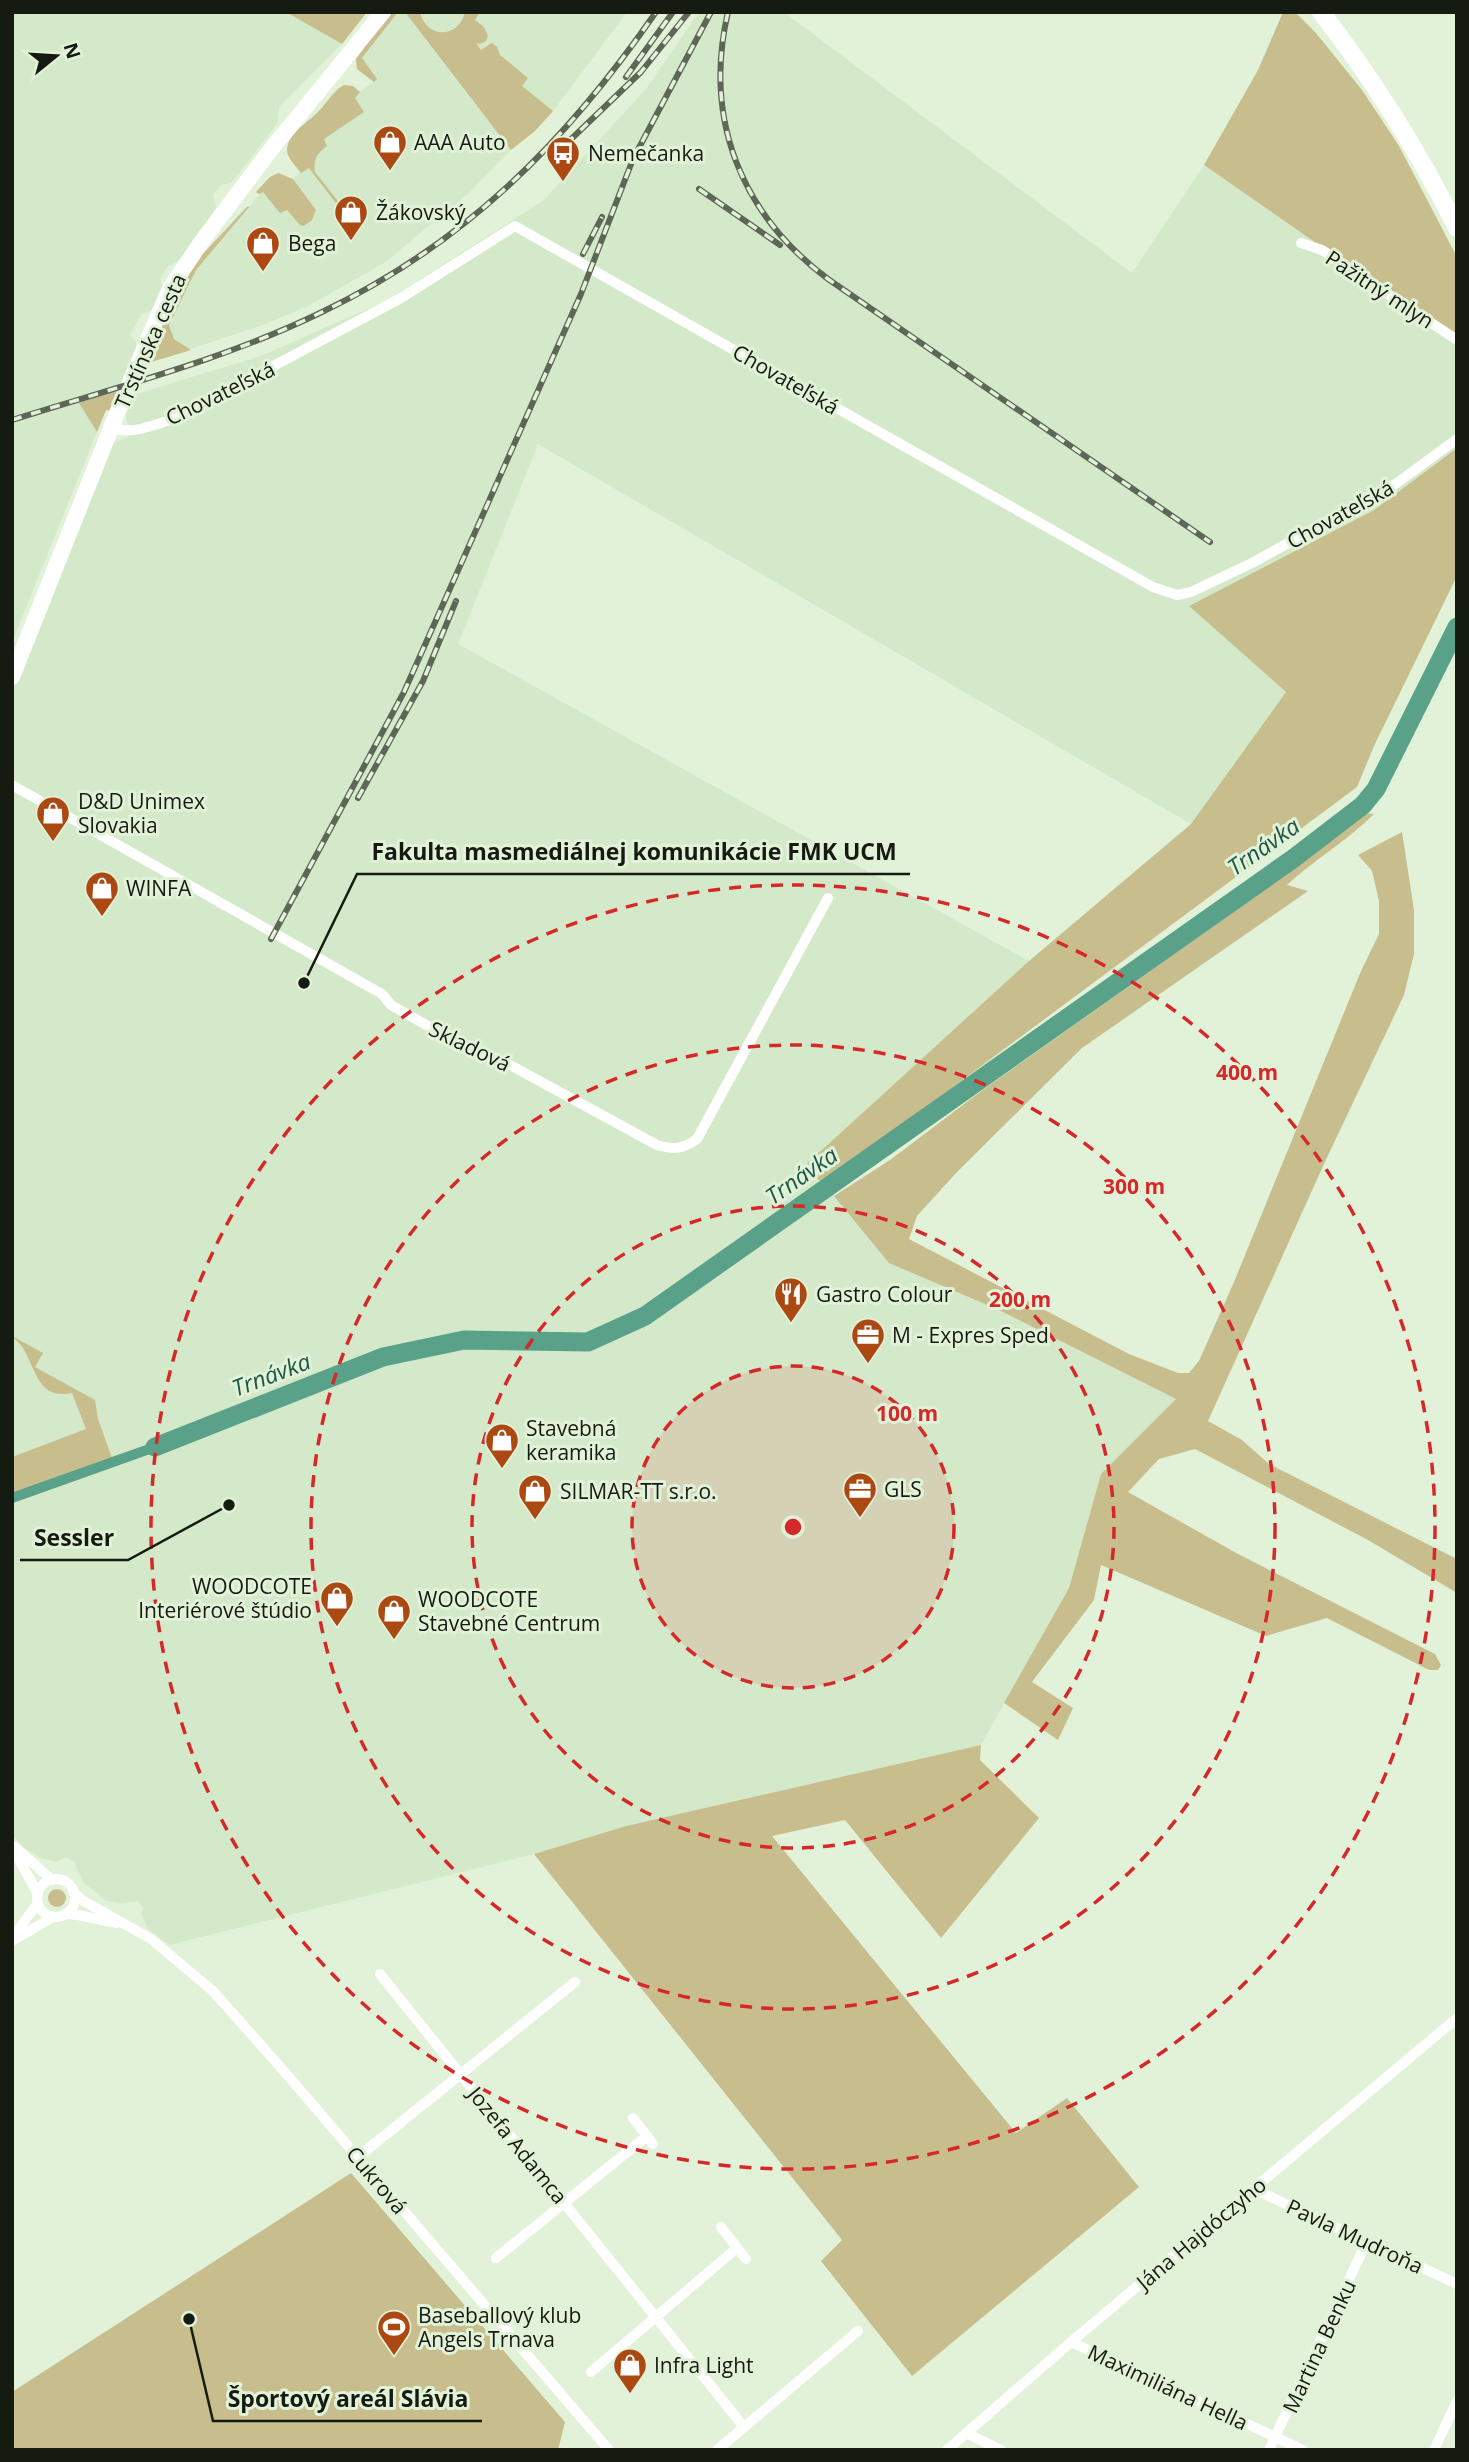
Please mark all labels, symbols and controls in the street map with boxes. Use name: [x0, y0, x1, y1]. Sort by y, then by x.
north arrow: [21, 21, 91, 91]
text: N: [57, 39, 87, 62]
shop icon: AAA Auto: [371, 123, 409, 172]
place label: AAA Auto: [414, 128, 506, 156]
bus stop icon: Nemečanka: [544, 134, 582, 183]
place label: Nemečanka: [588, 139, 704, 167]
shop icon: Žákovský: [332, 193, 370, 242]
place label: Žákovský: [376, 198, 466, 226]
shop icon: Bega: [244, 224, 282, 273]
place label: Bega: [288, 229, 336, 257]
street label: Pažitný mlyn: [1320, 244, 1440, 334]
street label: Trstínska cesta: [108, 269, 192, 413]
street label: Chovateľská: [728, 337, 844, 421]
street label: Chovateľská: [161, 355, 279, 431]
street label: Chovateľská: [1282, 473, 1398, 555]
place label: D&D Unimex Slovakia: [78, 787, 205, 839]
shop icon: D&D Unimex Slovakia: [34, 794, 72, 843]
water label: Trnávka: [1220, 809, 1306, 883]
callout: Fakulta masmediálnej komunikácie FMK UCM: [357, 830, 910, 874]
text: Fakulta masmediálnej komunikácie FMK UCM: [371, 835, 897, 867]
shop icon: WINFA: [83, 869, 121, 918]
place label: WINFA: [126, 874, 192, 902]
street label: Skladová: [425, 1014, 515, 1078]
text: 400 m: [1216, 1058, 1278, 1086]
water label: Trnávka: [758, 1138, 844, 1212]
text: 300 m: [1103, 1172, 1165, 1200]
restaurant icon: Gastro Colour: [772, 1275, 810, 1324]
place label: Gastro Colour: [816, 1280, 953, 1308]
text: 200 m: [989, 1285, 1051, 1313]
office icon: M - Expres Sped: [849, 1316, 887, 1365]
place label: M - Expres Sped: [892, 1321, 1049, 1349]
water label: Trnávka: [227, 1344, 315, 1404]
text: 100 m: [876, 1399, 938, 1427]
place label: Stavebná keramika: [526, 1414, 617, 1466]
shop icon: Stavebná keramika: [483, 1421, 521, 1470]
office icon: GLS: [841, 1470, 879, 1519]
shop icon: SILMAR-TT s.r.o.: [516, 1472, 554, 1521]
place label: GLS: [884, 1475, 922, 1503]
place label: SILMAR-TT s.r.o.: [560, 1477, 717, 1505]
centre of rings: [781, 1515, 805, 1539]
callout: Sessler: [20, 1516, 128, 1560]
text: Sessler: [34, 1521, 114, 1553]
place label: WOODCOTE Interiérové štúdio: [138, 1572, 312, 1624]
shop icon: WOODCOTE Interiérové štúdio: [318, 1579, 356, 1628]
place label: WOODCOTE Stavebné Centrum: [418, 1585, 600, 1637]
shop icon: WOODCOTE Stavebné Centrum: [375, 1592, 413, 1641]
street label: Jozefa Adamca: [461, 2079, 574, 2209]
street label: Cukrová: [340, 2140, 414, 2220]
street label: Jána Hajdóczyho: [1129, 2170, 1272, 2297]
street label: Pavla Mudroňa: [1282, 2192, 1428, 2280]
street label: Martina Benku: [1276, 2275, 1362, 2417]
place label: Baseballový klub Angels Trnava: [418, 2301, 581, 2353]
sports icon: Baseballový klub Angels Trnava: [375, 2308, 413, 2357]
street label: Maximiliána Hella: [1083, 2338, 1253, 2436]
shop icon: Infra Light: [611, 2346, 649, 2395]
place label: Infra Light: [654, 2351, 754, 2379]
callout: Športový areál Slávia: [213, 2377, 482, 2421]
text: Športový areál Slávia: [228, 2382, 468, 2414]

